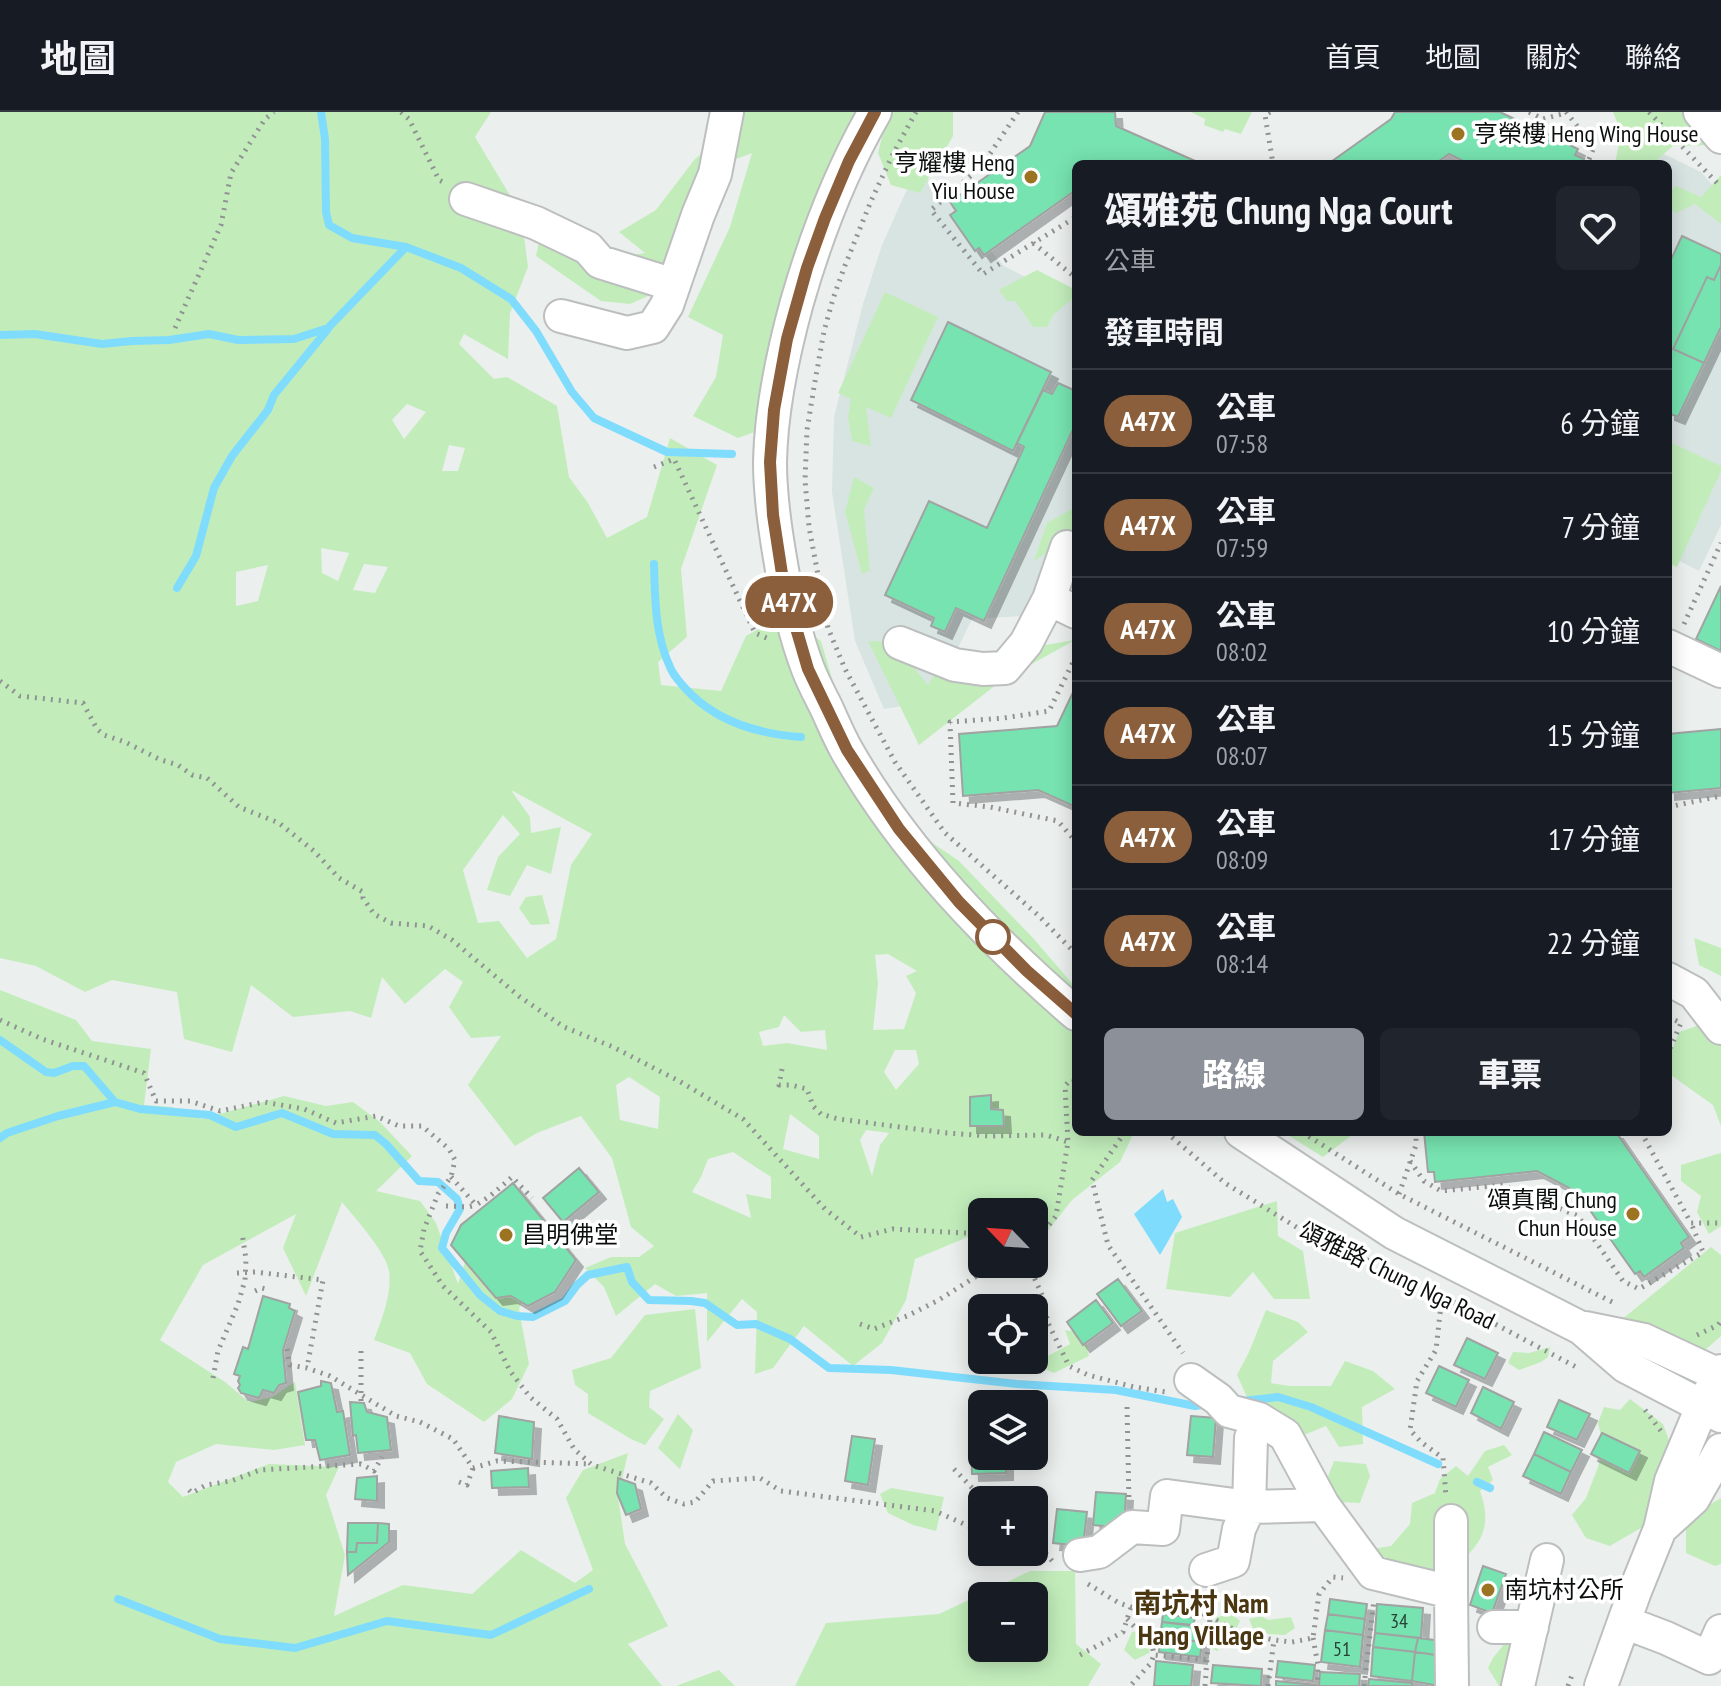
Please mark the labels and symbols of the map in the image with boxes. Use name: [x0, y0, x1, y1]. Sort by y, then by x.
place label: 亨榮樓 Heng Wing House: [1474, 118, 1698, 149]
marker: 亨榮樓 Heng Wing House: [1449, 125, 1467, 143]
place label: 亨耀樓 Heng Yiu House: [894, 147, 1015, 206]
marker: 亨耀樓 Heng Yiu House: [1022, 168, 1040, 186]
line badge: A47X: [733, 576, 845, 628]
unlabelled marker: [976, 920, 1010, 954]
place label: 頌真閣 Chung Chun House: [1487, 1184, 1617, 1243]
north arrow: [968, 1198, 1048, 1278]
marker: 頌真閣 Chung Chun House: [1624, 1205, 1642, 1223]
street label: 頌雅路 Chung Nga Road: [1294, 1215, 1500, 1336]
place label: 昌明佛堂: [522, 1219, 618, 1250]
marker: 昌明佛堂: [497, 1226, 515, 1244]
place label: 南坑村公所: [1504, 1574, 1624, 1605]
marker: 南坑村公所: [1479, 1581, 1497, 1599]
district label: 南坑村 Nam Hang Village: [1134, 1584, 1269, 1653]
house number: 34: [1390, 1608, 1408, 1634]
house number: 51: [1333, 1636, 1351, 1662]

